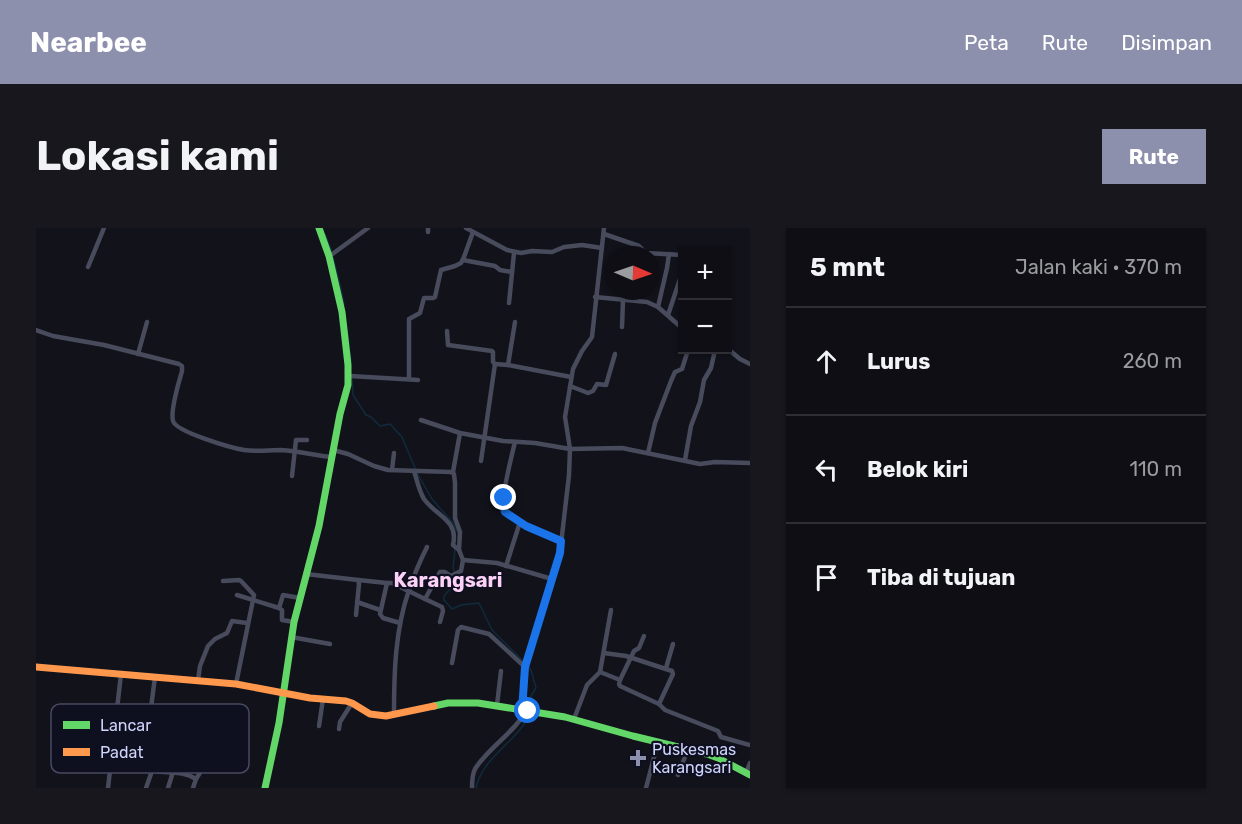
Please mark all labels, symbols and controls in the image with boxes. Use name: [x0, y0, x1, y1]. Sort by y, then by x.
text: Nearbee: [30, 26, 147, 59]
text: Peta: [964, 30, 1009, 55]
text: Rute: [1042, 30, 1088, 55]
text: Disimpan: [1121, 30, 1212, 55]
button: Rute: [1102, 129, 1206, 184]
text: Lokasi kami: [36, 131, 279, 181]
north arrow: [606, 246, 660, 300]
map controls: [678, 246, 732, 354]
button: +: [678, 246, 732, 300]
text: 5 mnt: [810, 252, 885, 283]
text: Jalan kaki · 370 m: [1015, 255, 1182, 279]
button: −: [678, 300, 732, 354]
icon: ahead: [810, 345, 843, 378]
text: Lurus: [867, 348, 930, 375]
text: 260 m: [1123, 349, 1182, 373]
icon: left: [810, 453, 843, 486]
text: Belok kiri: [867, 456, 968, 483]
text: 110 m: [1130, 457, 1182, 481]
route end: [490, 484, 516, 510]
icon: arrive: [810, 561, 843, 594]
text: Tiba di tujuan: [867, 564, 1015, 591]
district label: Karangsari: [394, 568, 502, 592]
route start: [514, 697, 540, 723]
legend: [51, 704, 249, 773]
text: Lancar: [100, 716, 151, 735]
place label: Puskesmas Karangsari: [652, 740, 736, 777]
text: Padat: [100, 743, 143, 762]
marker: Puskesmas Karangsari: [629, 749, 647, 767]

